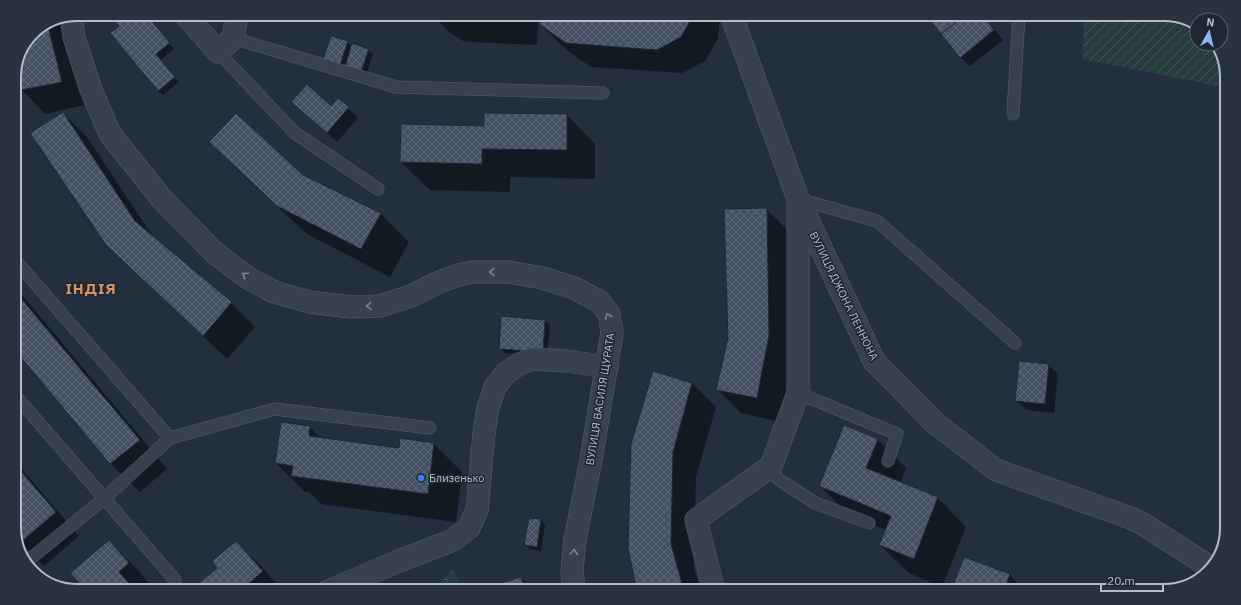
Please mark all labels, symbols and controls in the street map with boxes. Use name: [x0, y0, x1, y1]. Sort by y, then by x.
north arrow: [1189, 12, 1229, 52]
text: N: [1205, 15, 1215, 30]
street label: ВУЛИЦЯ ДЖОНА ЛЕННОНА: [807, 229, 881, 363]
one-way arrow: [489, 268, 495, 276]
one-way arrow: [242, 273, 249, 280]
district label: ІНДІЯ: [65, 279, 117, 298]
one-way arrow: [366, 302, 372, 311]
one-way arrow: [605, 312, 613, 319]
street label: ВУЛИЦЯ ВАСИЛЯ ЩУРАТА: [583, 332, 617, 466]
place label: Близенько: [429, 471, 484, 485]
marker: Близенько: [416, 473, 426, 483]
one-way arrow: [569, 549, 578, 555]
scale bar: [1101, 567, 1163, 593]
text: 20 m: [1107, 573, 1135, 588]

